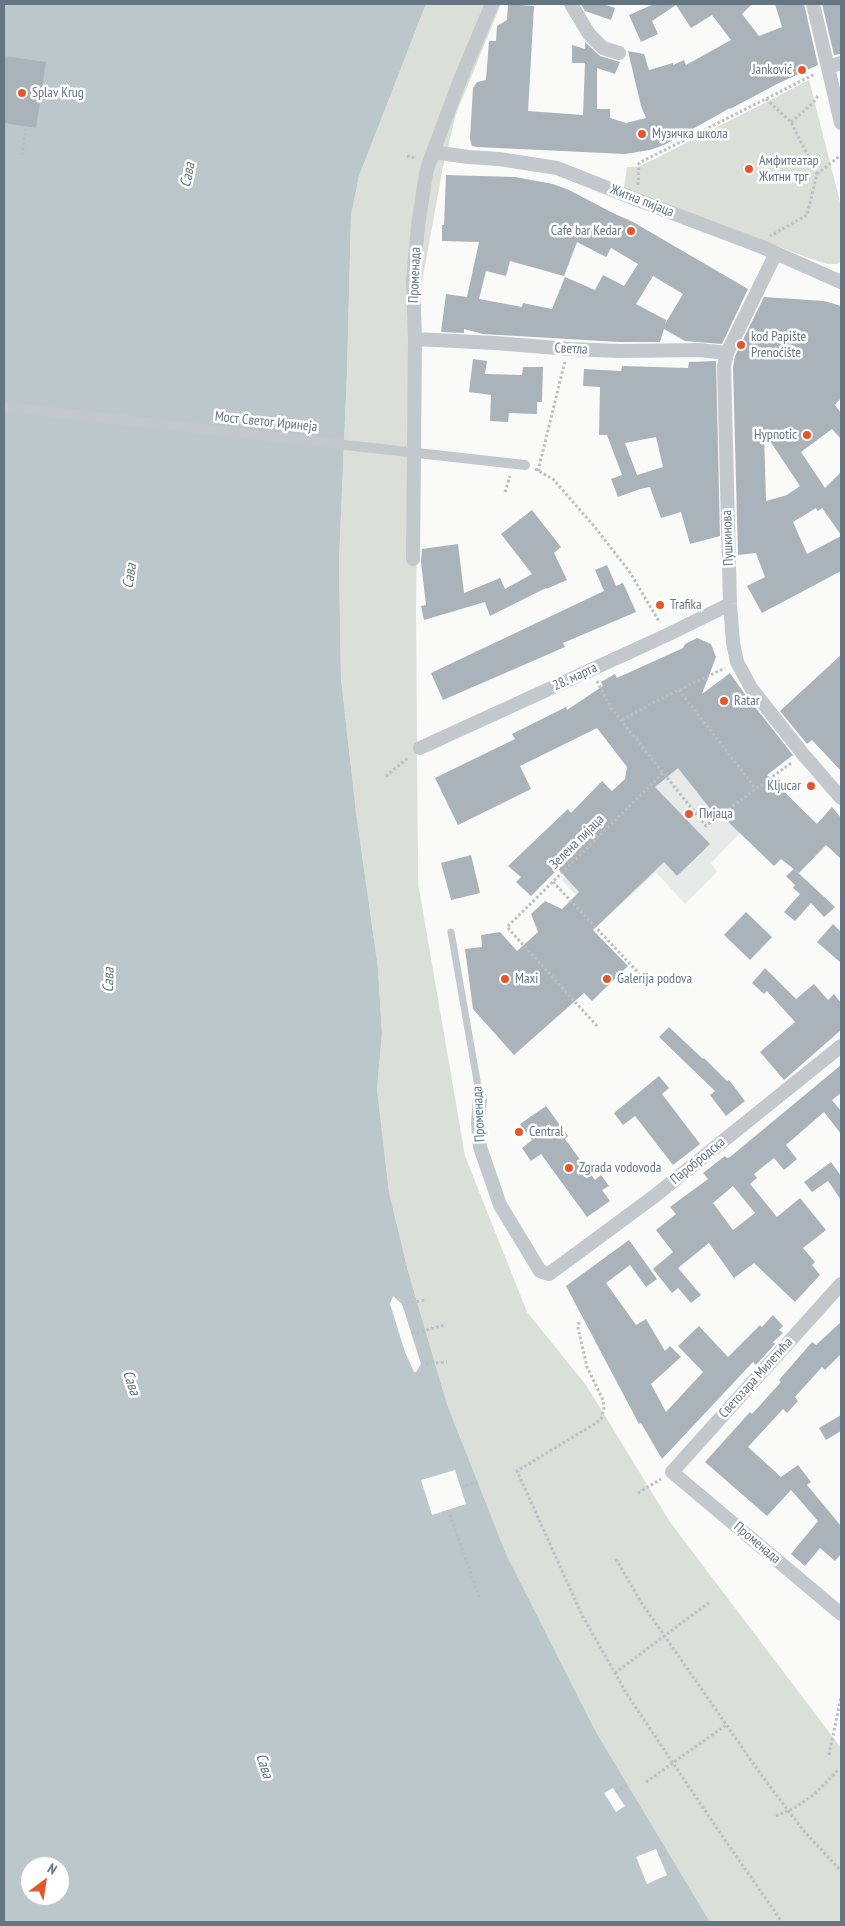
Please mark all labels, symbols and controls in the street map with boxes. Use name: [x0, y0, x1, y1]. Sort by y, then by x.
place label: Janković: [752, 62, 792, 78]
marker: Janković: [796, 64, 808, 76]
place label: Splav Krug: [32, 85, 84, 101]
marker: Splav Krug: [16, 87, 28, 99]
place label: Музичка школа: [652, 126, 728, 142]
marker: Музичка школа: [636, 128, 648, 140]
place label: Амфитеатар Житни трг: [759, 153, 819, 186]
water label: Сава: [177, 161, 199, 189]
marker: Амфитеатар Житни трг: [743, 163, 755, 175]
street label: Житна пијаца: [608, 181, 676, 221]
place label: Cafe bar Kedar: [551, 223, 621, 239]
marker: Cafe bar Kedar: [625, 225, 637, 237]
street label: Променада: [406, 247, 424, 303]
place label: kod Papište Prenoćište: [751, 329, 806, 362]
marker: kod Papište Prenoćište: [735, 339, 747, 351]
street label: Светла: [554, 340, 588, 358]
street label: Мост Светог Иринеја: [214, 408, 318, 436]
place label: Hypnotic: [754, 427, 797, 443]
marker: Hypnotic: [801, 429, 813, 441]
street label: Пушкинова: [719, 510, 737, 566]
water label: Сава: [119, 562, 141, 590]
place label: Trafika: [670, 597, 702, 613]
marker: Trafika: [654, 599, 666, 611]
street label: 28. марта: [550, 659, 600, 695]
place label: Ratar: [734, 693, 760, 709]
marker: Ratar: [718, 695, 730, 707]
place label: Kljucar: [767, 778, 801, 794]
marker: Kljucar: [805, 780, 817, 792]
place label: Пијаца: [699, 806, 733, 822]
marker: Пијаца: [683, 808, 695, 820]
street label: Зелена пијаца: [546, 811, 608, 873]
water label: Сава: [100, 967, 118, 993]
place label: Maxi: [515, 971, 538, 987]
place label: Galerija podova: [617, 971, 692, 987]
marker: Maxi: [499, 973, 511, 985]
marker: Galerija podova: [601, 973, 613, 985]
street label: Променада: [469, 1086, 489, 1142]
place label: Central: [529, 1124, 563, 1140]
marker: Central: [513, 1126, 525, 1138]
street label: Паробродска: [667, 1134, 729, 1188]
place label: Zgrada vodovoda: [579, 1160, 661, 1176]
marker: Zgrada vodovoda: [563, 1162, 575, 1174]
street label: Светозара Милетића: [716, 1334, 796, 1422]
water label: Сава: [118, 1368, 144, 1398]
street label: Променада: [730, 1519, 784, 1567]
water label: Сава: [251, 1751, 277, 1781]
north arrow: [20, 1856, 70, 1906]
text: N: [44, 1859, 60, 1879]

